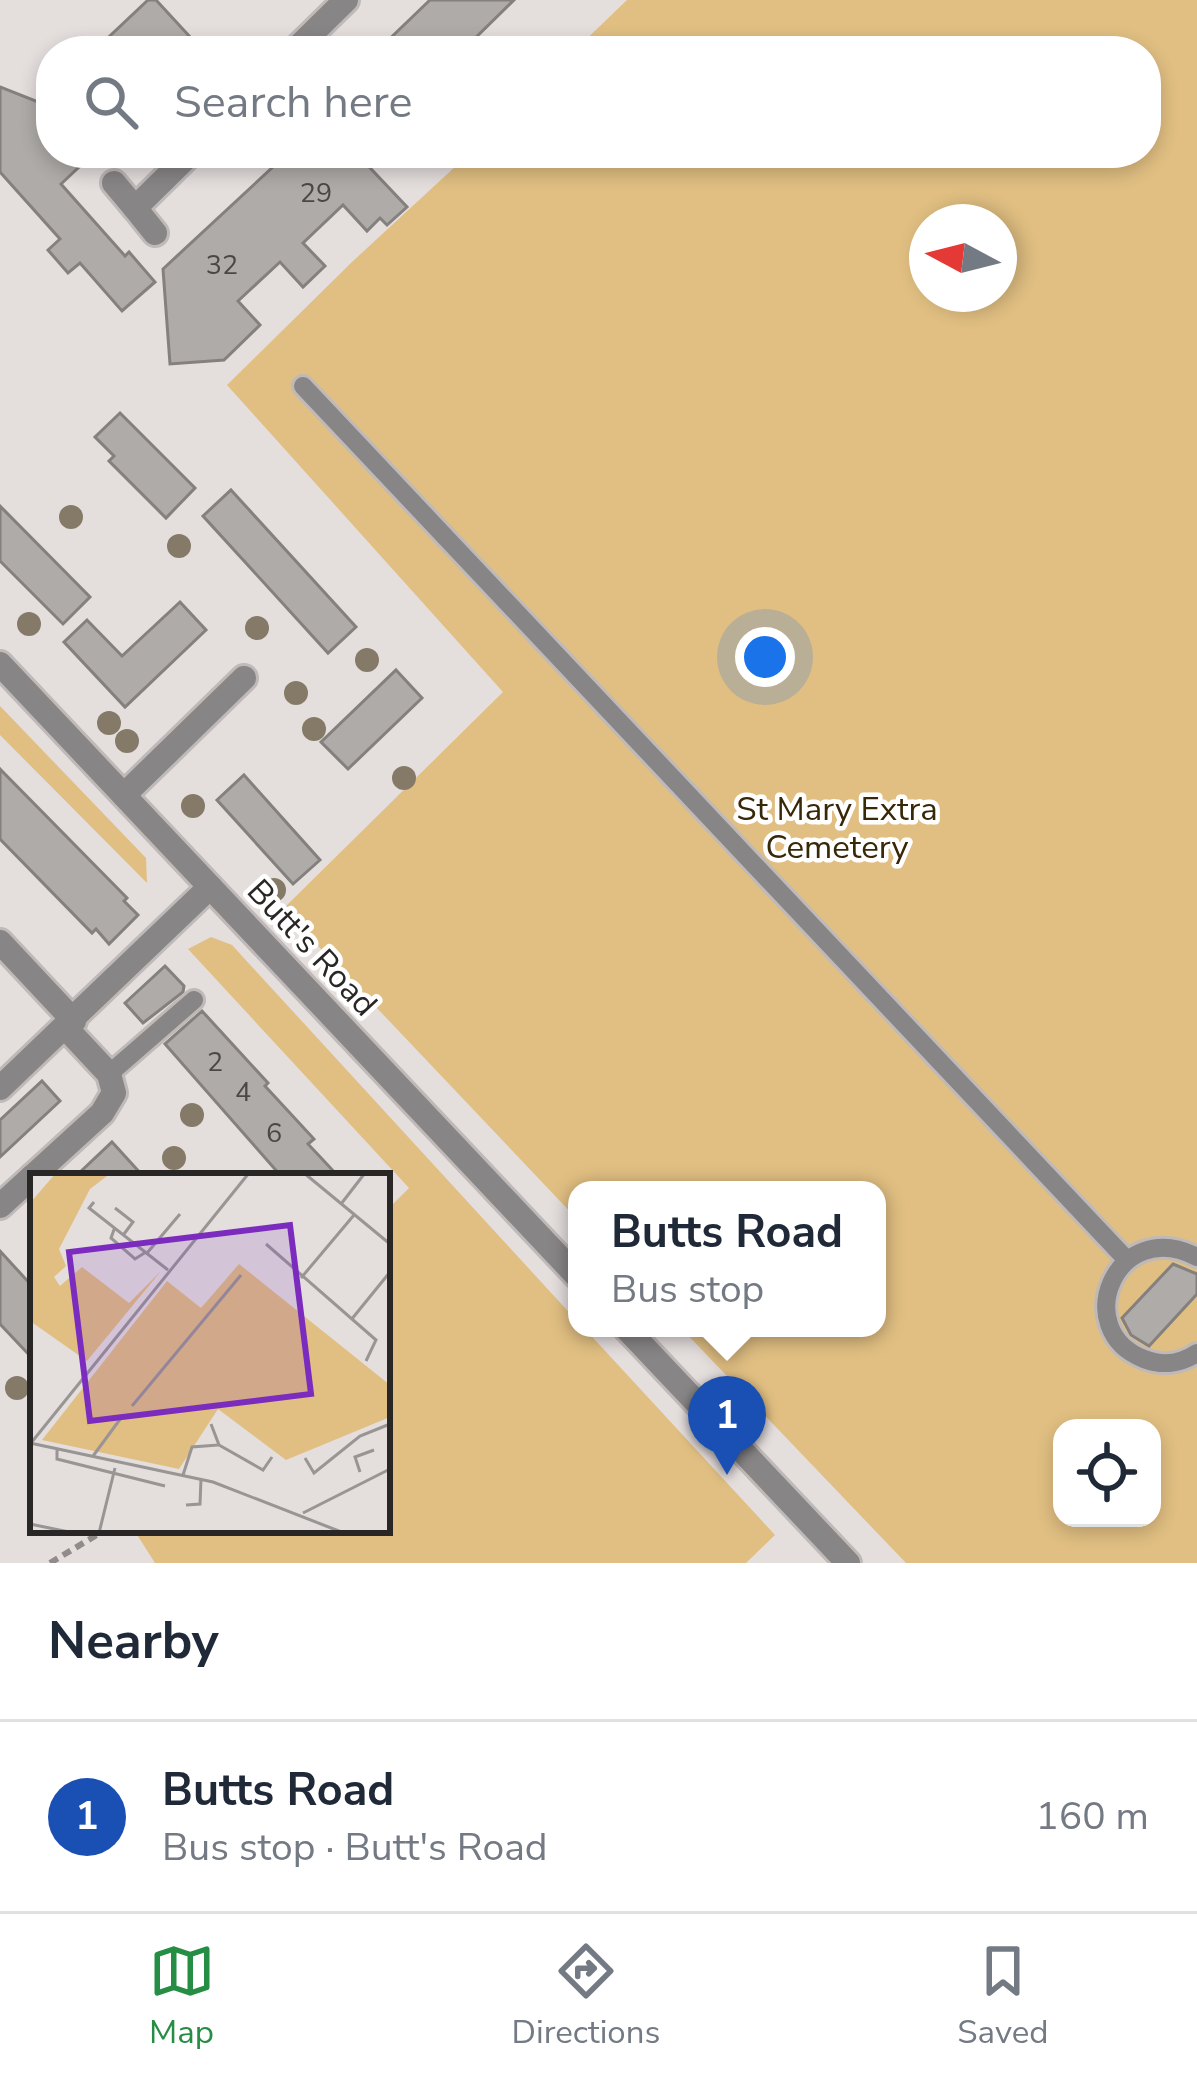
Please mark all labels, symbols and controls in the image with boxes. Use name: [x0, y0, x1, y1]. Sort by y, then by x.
search box: [36, 36, 1161, 168]
icon: search: [78, 69, 144, 135]
text: Search here: [174, 72, 413, 133]
house number: 29: [300, 175, 332, 212]
north arrow: [909, 204, 1017, 312]
house number: 32: [206, 247, 238, 284]
your location: [735, 627, 795, 687]
park label: St Mary Extra Cemetery: [736, 787, 938, 870]
street label: Butt's Road: [237, 870, 387, 1026]
house number: 2: [207, 1044, 223, 1081]
house number: 4: [235, 1074, 251, 1111]
house number: 6: [266, 1115, 282, 1152]
inset map: [30, 1173, 390, 1533]
popup: [568, 1181, 886, 1337]
text: Butts Road: [611, 1202, 843, 1263]
text: Bus stop: [611, 1263, 764, 1316]
pin: 1: [688, 1376, 766, 1475]
map controls: [1053, 1419, 1161, 1527]
button: locate: [1053, 1419, 1161, 1527]
text: Nearby: [48, 1606, 219, 1676]
text: Butts Road: [162, 1760, 394, 1821]
text: 1: [75, 1790, 99, 1843]
text: 160 m: [1035, 1790, 1149, 1843]
text: Bus stop · Butt's Road: [162, 1821, 548, 1874]
tab: Map: [149, 1938, 215, 2055]
tab: Directions: [512, 1938, 660, 2055]
tab: Saved: [957, 1938, 1048, 2055]

